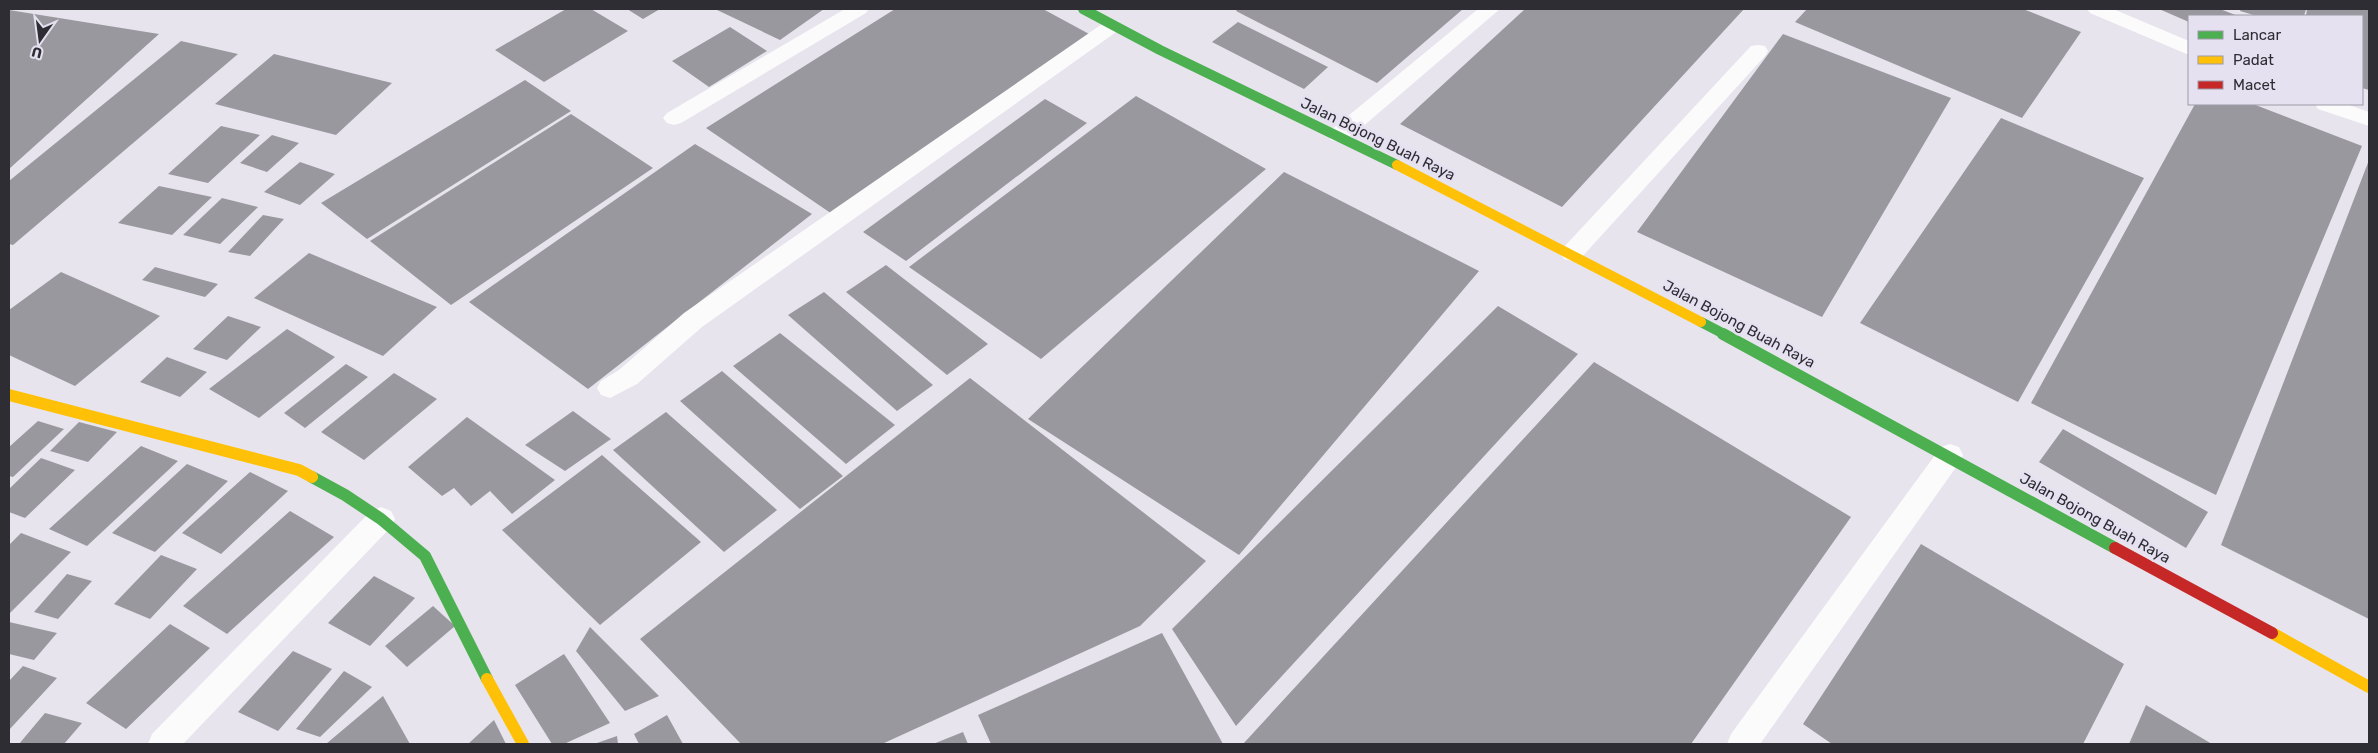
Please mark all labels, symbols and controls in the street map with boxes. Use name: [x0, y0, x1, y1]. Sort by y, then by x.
north arrow: [15, 15, 65, 65]
legend: [2188, 15, 2363, 105]
text: Lancar: [2233, 26, 2281, 44]
text: U: [30, 43, 44, 62]
text: Padat: [2233, 51, 2274, 69]
text: Macet: [2233, 76, 2276, 94]
street label: Jalan Bojong Buah Raya: [1298, 94, 1458, 184]
street label: Jalan Bojong Buah Raya: [1660, 276, 1818, 372]
street label: Jalan Bojong Buah Raya: [2016, 469, 2174, 567]

